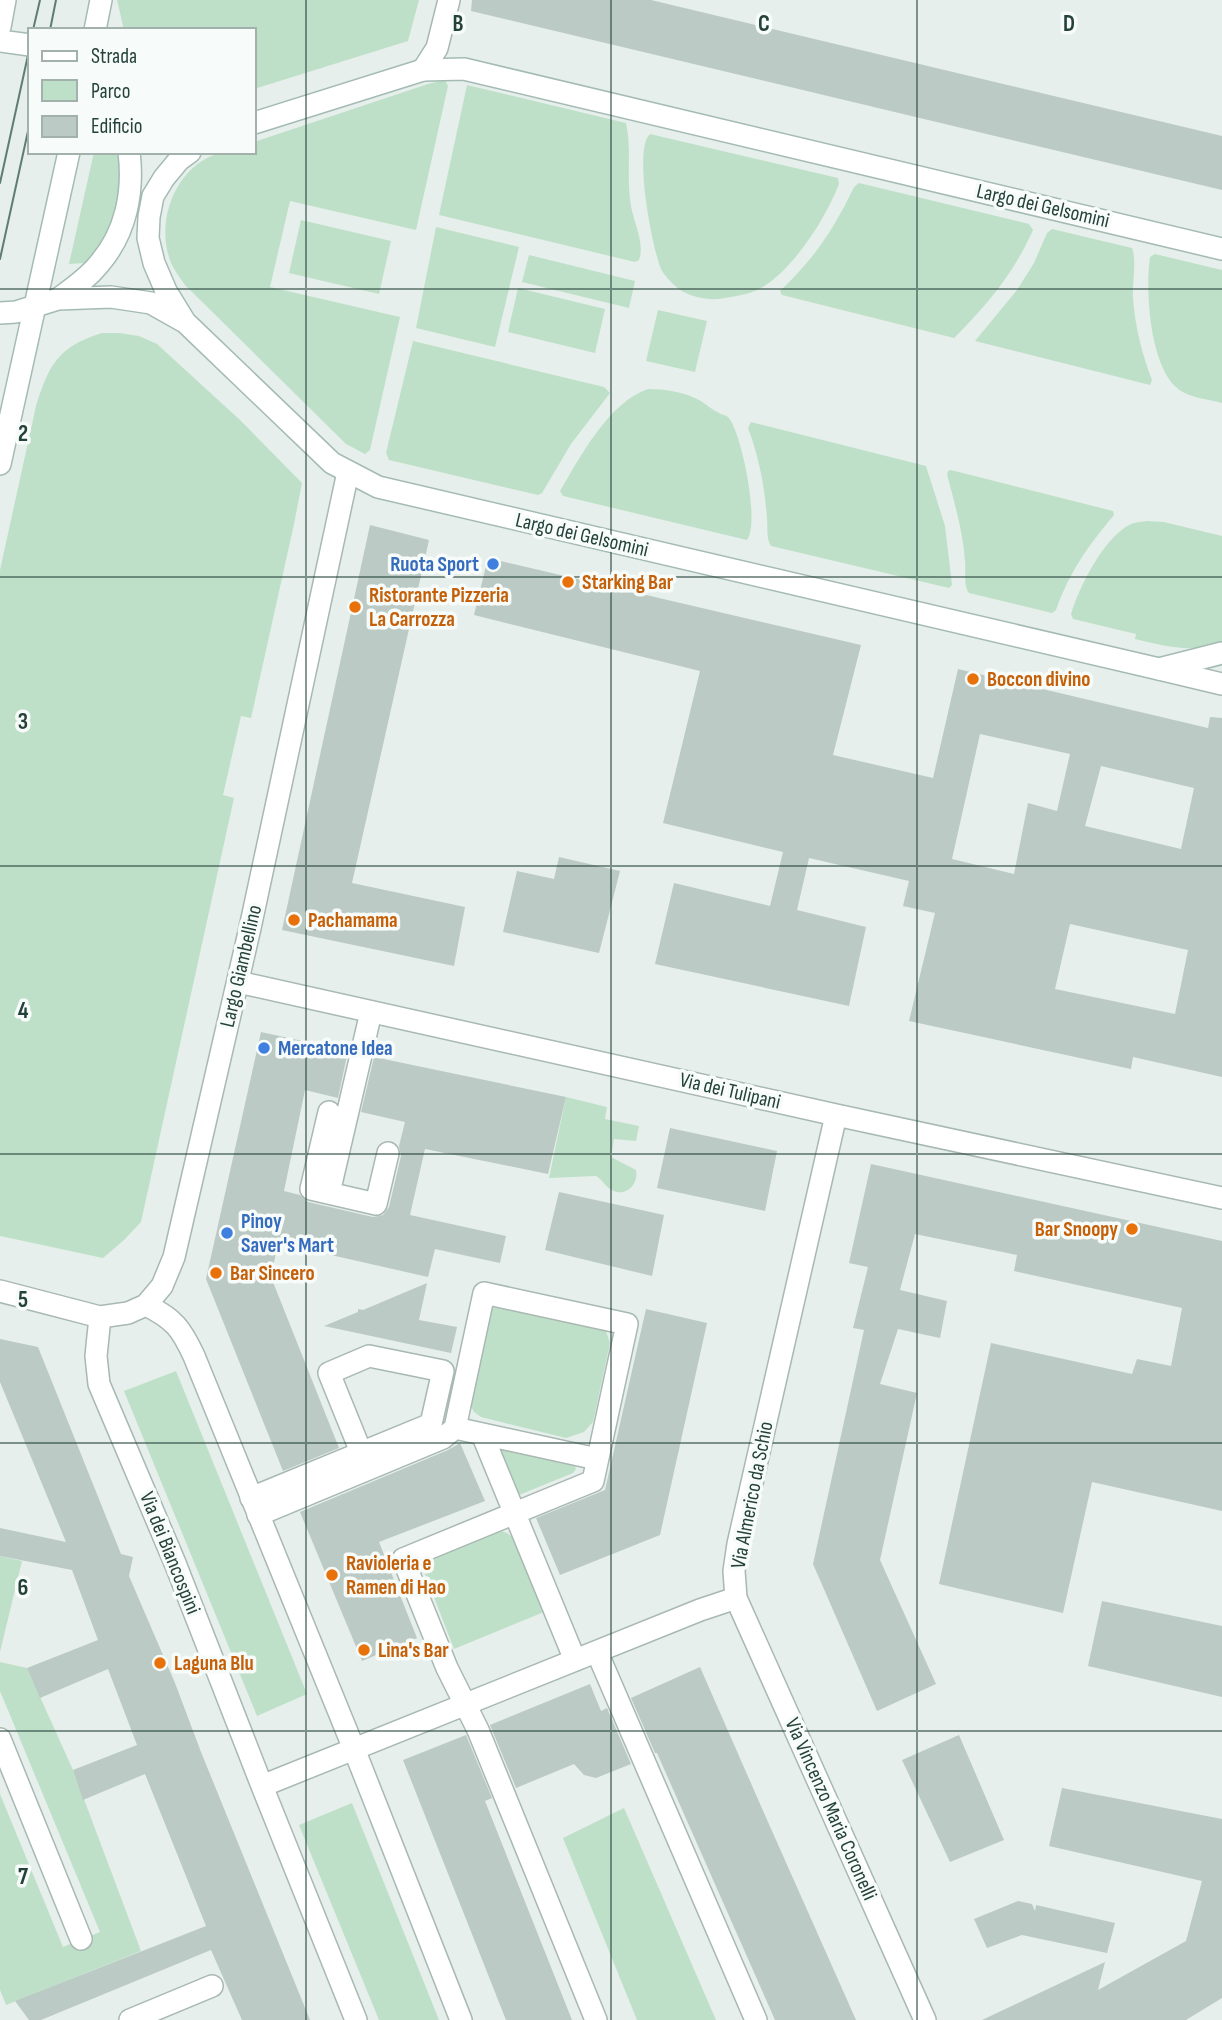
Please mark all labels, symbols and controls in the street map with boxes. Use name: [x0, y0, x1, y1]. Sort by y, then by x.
text: B: [453, 10, 464, 38]
text: C: [758, 10, 770, 38]
text: D: [1063, 10, 1075, 38]
legend: [28, 28, 256, 154]
text: Strada: [91, 44, 137, 69]
text: Parco: [91, 79, 130, 104]
text: Edificio: [91, 114, 142, 139]
street label: Largo dei Gelsomini: [974, 179, 1112, 233]
text: 2: [18, 420, 28, 448]
street label: Largo dei Gelsomini: [513, 508, 651, 562]
place label: Ruota Sport: [390, 552, 479, 577]
marker: Ruota Sport: [485, 556, 501, 572]
place label: Starking Bar: [582, 570, 674, 595]
marker: Starking Bar: [560, 574, 576, 590]
place label: Ristorante Pizzeria La Carrozza: [369, 583, 509, 632]
marker: Ristorante Pizzeria La Carrozza: [347, 599, 363, 615]
place label: Boccon divino: [987, 667, 1091, 692]
marker: Boccon divino: [965, 671, 981, 687]
text: 3: [18, 708, 28, 736]
street label: Largo Giambellino: [215, 902, 267, 1030]
place label: Pachamama: [308, 908, 398, 933]
marker: Pachamama: [286, 912, 302, 928]
text: 4: [18, 997, 29, 1025]
place label: Mercatone Idea: [278, 1036, 393, 1061]
marker: Mercatone Idea: [256, 1040, 272, 1056]
street label: Via dei Tulipani: [677, 1067, 783, 1115]
place label: Pinoy Saver's Mart: [241, 1209, 334, 1258]
place label: Bar Snoopy: [1035, 1217, 1118, 1242]
marker: Bar Snoopy: [1124, 1221, 1140, 1237]
marker: Pinoy Saver's Mart: [219, 1225, 235, 1241]
place label: Bar Sincero: [230, 1261, 315, 1286]
marker: Bar Sincero: [208, 1265, 224, 1281]
text: 5: [18, 1286, 28, 1314]
street label: Via Almerico da Schio: [725, 1419, 779, 1571]
street label: Via dei Biancospini: [134, 1488, 206, 1618]
place label: Ravioleria e Ramen di Hao: [346, 1551, 446, 1600]
marker: Ravioleria e Ramen di Hao: [324, 1567, 340, 1583]
text: 6: [18, 1574, 28, 1602]
place label: Lina's Bar: [378, 1638, 449, 1663]
marker: Lina's Bar: [356, 1642, 372, 1658]
place label: Laguna Blu: [174, 1651, 254, 1676]
marker: Laguna Blu: [152, 1655, 168, 1671]
street label: Via Vincenzo Maria Coronelli: [780, 1714, 882, 1904]
text: 7: [18, 1863, 28, 1891]

